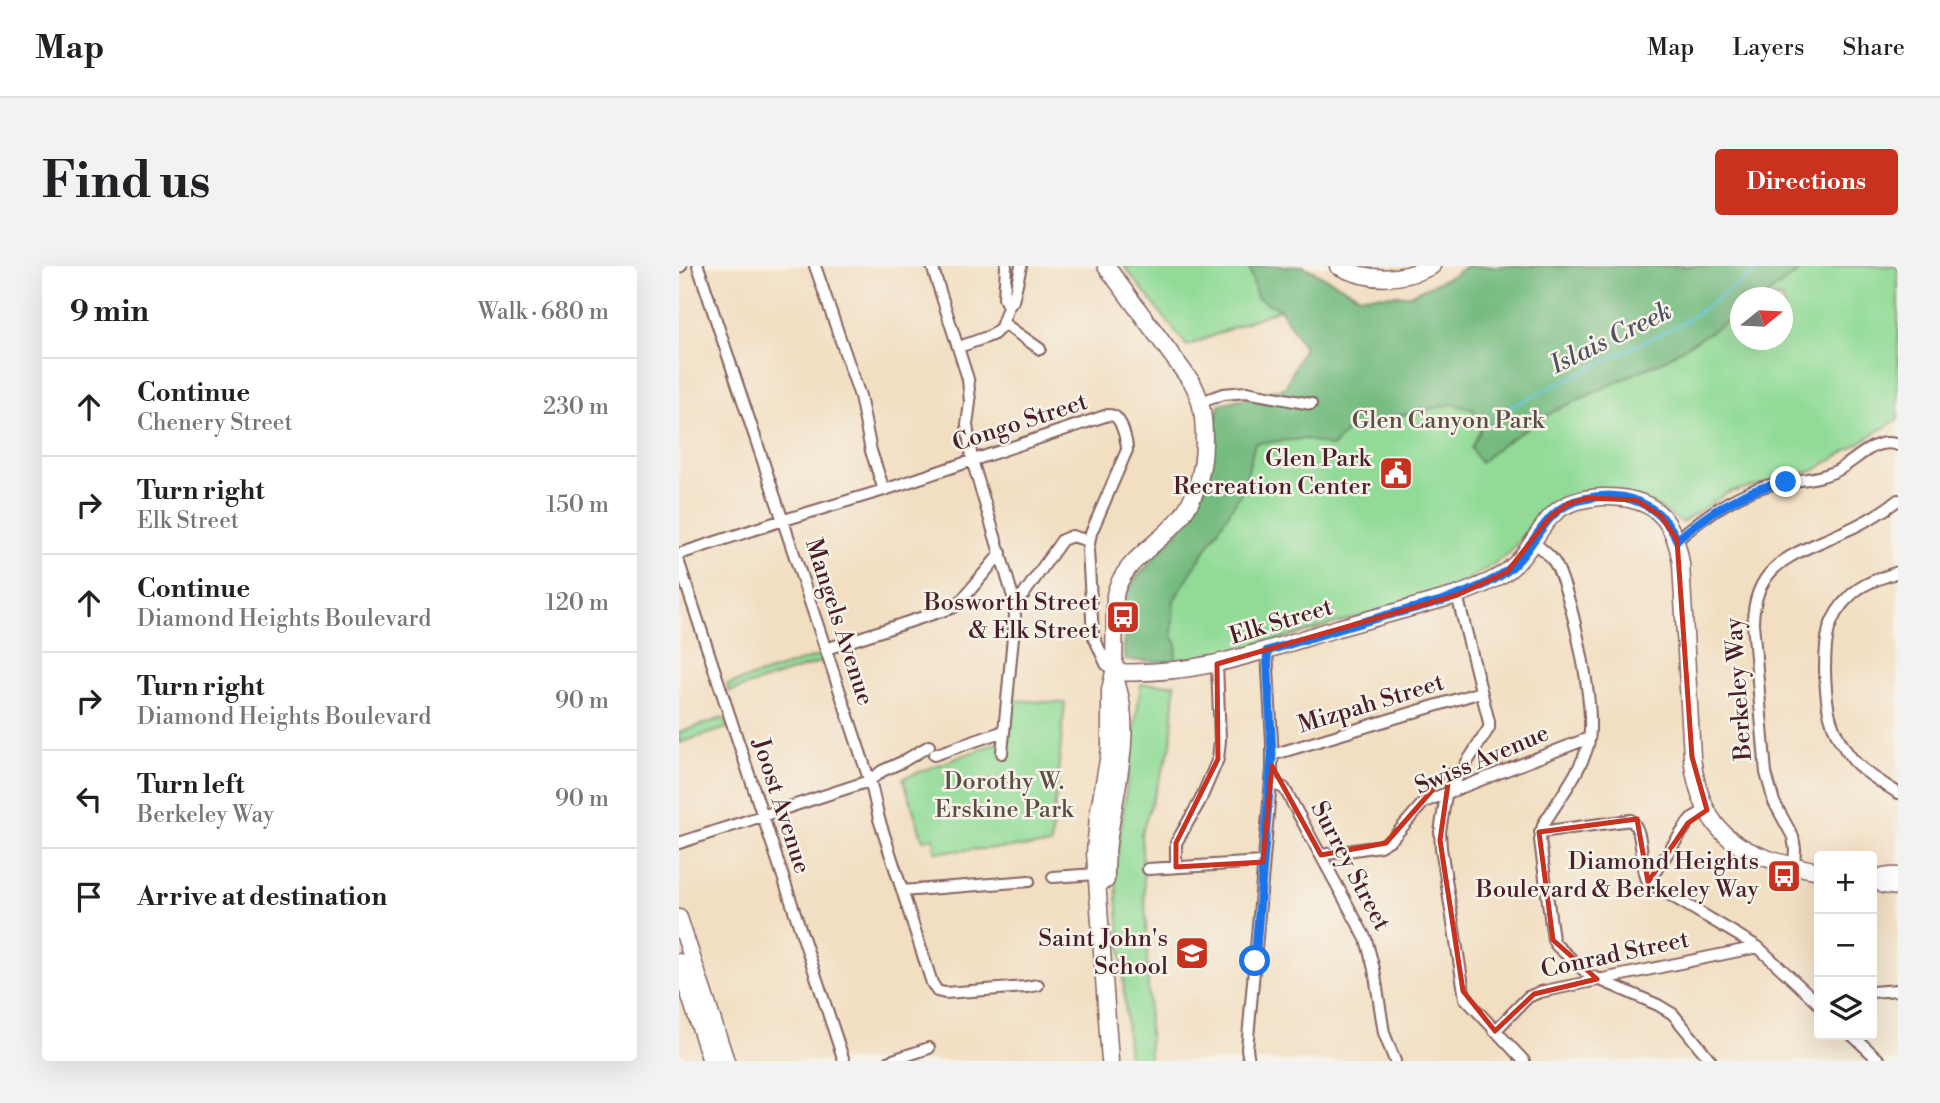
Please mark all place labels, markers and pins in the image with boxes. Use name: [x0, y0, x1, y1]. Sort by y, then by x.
place label: Glen Park Recreation Center: [1173, 444, 1372, 502]
public building icon: Glen Park Recreation Center: [1377, 454, 1415, 492]
place label: Bosworth Street & Elk Street: [923, 588, 1099, 646]
bus stop icon: Bosworth Street & Elk Street: [1104, 598, 1142, 636]
place label: Diamond Heights Boulevard & Berkeley Way: [1475, 847, 1759, 905]
bus stop icon: Diamond Heights Boulevard & Berkeley Way: [1765, 857, 1803, 895]
place label: Saint John's School: [1038, 924, 1168, 982]
school or university icon: Saint John's School: [1173, 934, 1211, 972]

